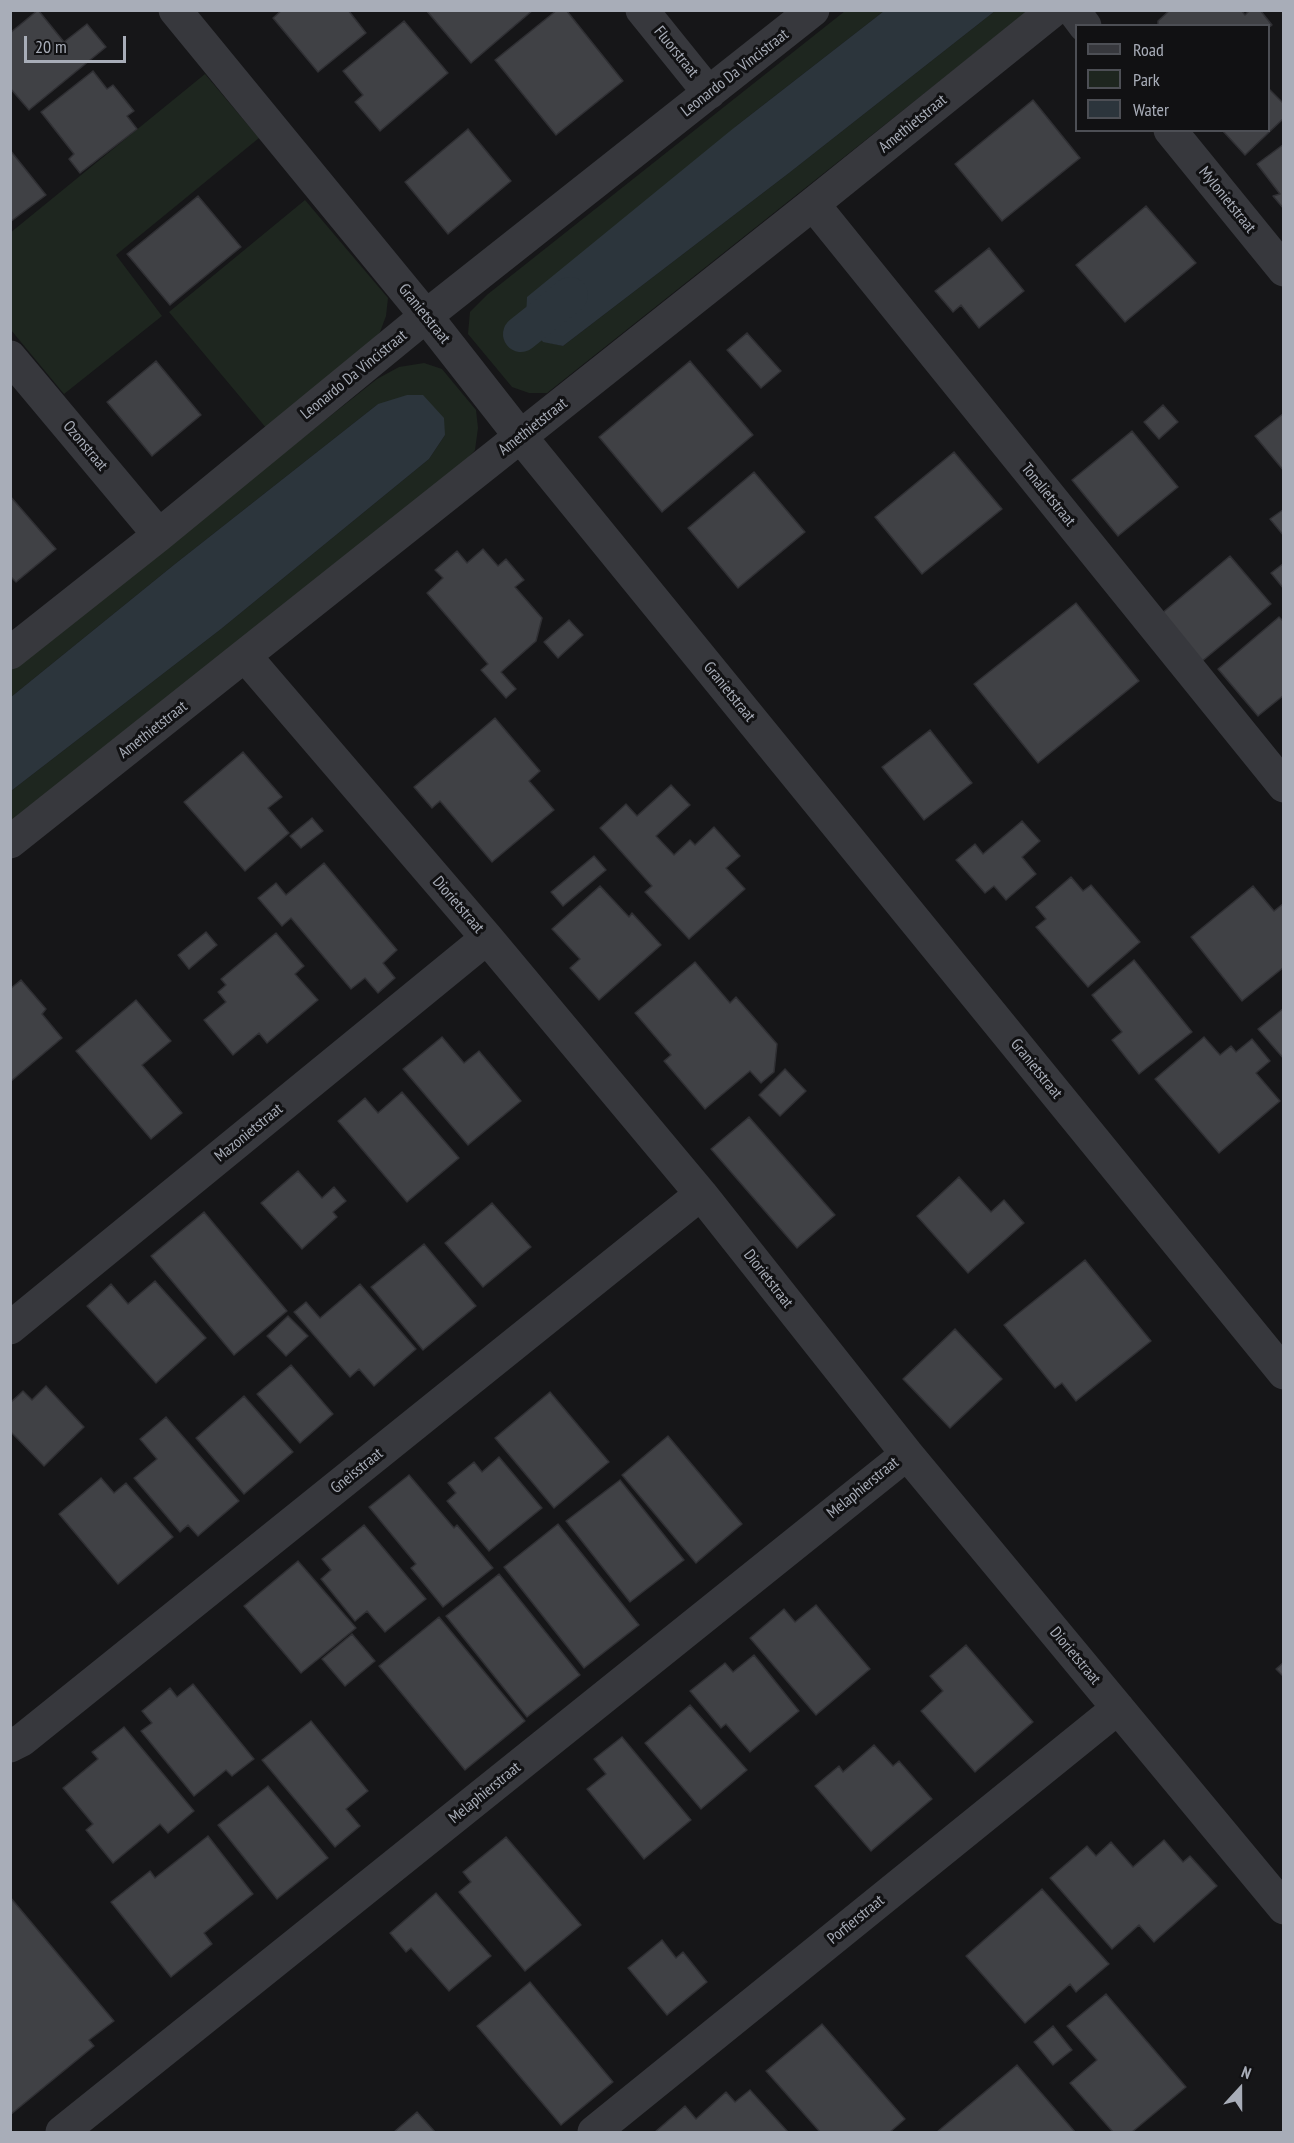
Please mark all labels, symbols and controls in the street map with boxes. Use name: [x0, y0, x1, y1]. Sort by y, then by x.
street label: Fluorstraat: [650, 23, 702, 81]
scale bar: [27, 24, 129, 62]
legend: [1075, 24, 1270, 132]
street label: Leonardo Da Vincistraat: [677, 25, 793, 121]
text: 20 m: [35, 35, 67, 58]
text: Road: [1133, 38, 1164, 61]
text: Park: [1133, 68, 1160, 91]
street label: Amethietstraat: [875, 91, 951, 157]
text: Water: [1133, 98, 1169, 121]
street label: Mylonietstraat: [1194, 163, 1260, 237]
street label: Granietstraat: [394, 280, 454, 348]
street label: Leonardo Da Vincistraat: [297, 326, 411, 424]
street label: Amethietstraat: [495, 394, 571, 460]
street label: Ozonstraat: [59, 417, 111, 475]
street label: Tonalietstraat: [1017, 460, 1079, 530]
street label: Granietstraat: [699, 658, 759, 726]
street label: Amethietstraat: [115, 697, 191, 763]
street label: Diorietstraat: [428, 873, 488, 937]
street label: Granietstraat: [1006, 1035, 1066, 1103]
street label: Mazonietstraat: [211, 1100, 287, 1166]
street label: Diorietstraat: [739, 1246, 797, 1312]
street label: Gneisstraat: [327, 1444, 387, 1498]
street label: Melaphierstraat: [823, 1453, 903, 1523]
street label: Diorietstraat: [1045, 1623, 1105, 1689]
street label: Melaphierstraat: [445, 1758, 525, 1828]
street label: Porfierstraat: [824, 1891, 888, 1949]
north arrow: [1210, 2059, 1270, 2119]
text: N: [1239, 2061, 1254, 2083]

